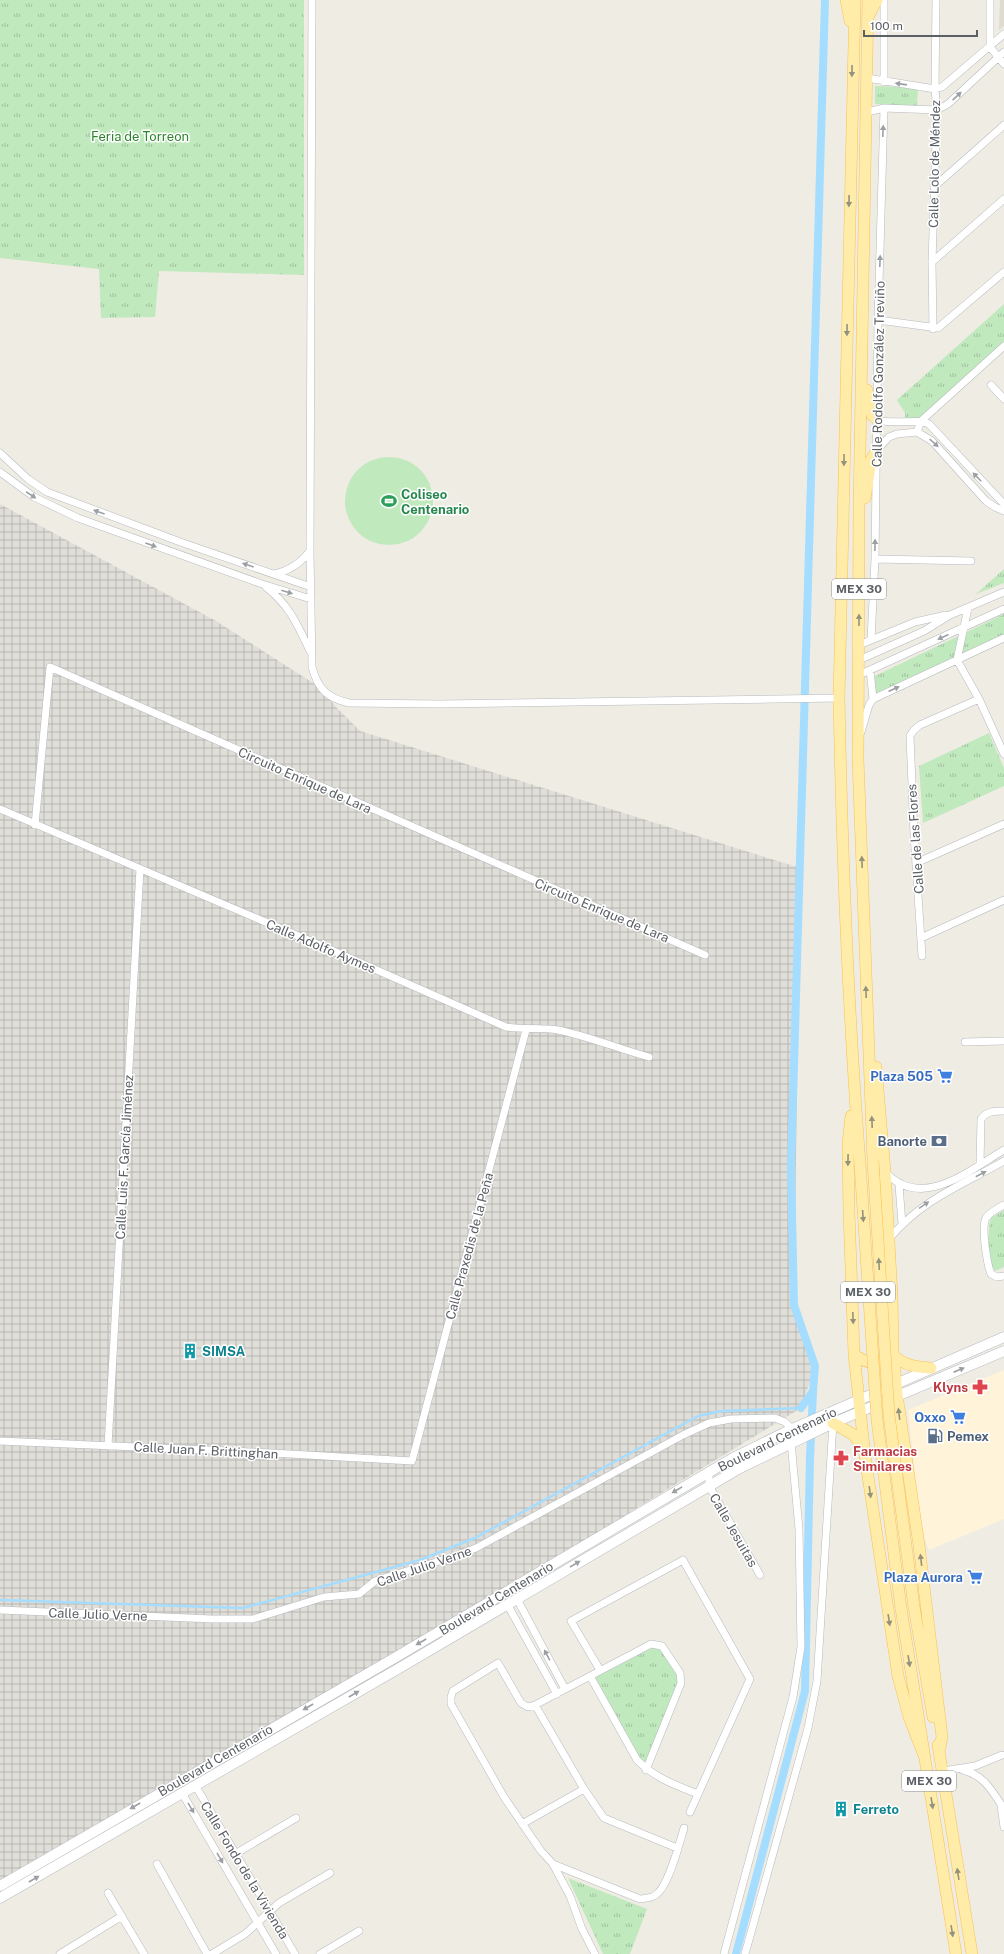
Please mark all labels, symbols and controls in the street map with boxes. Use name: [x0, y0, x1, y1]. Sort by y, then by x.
scale bar: [864, 12, 977, 38]
text: 100 m: [870, 19, 903, 33]
one-way arrow: [849, 65, 855, 78]
one-way arrow: [895, 81, 907, 87]
one-way arrow: [952, 91, 962, 101]
street label: Calle Lolo de Méndez: [926, 100, 943, 228]
one-way arrow: [880, 124, 886, 137]
park label: Feria de Torreon: [91, 129, 189, 144]
one-way arrow: [846, 195, 853, 207]
one-way arrow: [876, 255, 883, 267]
street label: Calle Rodolfo González Treviño: [869, 281, 888, 467]
one-way arrow: [843, 324, 850, 336]
one-way arrow: [929, 438, 938, 447]
one-way arrow: [841, 454, 847, 467]
one-way arrow: [972, 472, 981, 482]
place label: Coliseo Centenario: [401, 487, 469, 517]
one-way arrow: [26, 491, 36, 499]
sports icon: Coliseo Centenario: [380, 492, 398, 510]
one-way arrow: [92, 509, 104, 515]
one-way arrow: [872, 538, 878, 551]
one-way arrow: [145, 542, 157, 548]
one-way arrow: [241, 562, 253, 568]
road number: MEX 30: [832, 579, 886, 599]
one-way arrow: [281, 589, 293, 595]
one-way arrow: [856, 613, 862, 626]
one-way arrow: [937, 634, 949, 640]
one-way arrow: [889, 686, 900, 692]
street label: Circuito Enrique de Lara: [236, 744, 374, 817]
street label: Calle de las Flores: [904, 784, 927, 894]
one-way arrow: [859, 855, 865, 868]
street label: Circuito Enrique de Lara: [532, 875, 671, 946]
street label: Calle Adolfo Aymes: [264, 917, 378, 976]
one-way arrow: [863, 985, 869, 998]
supermarket icon: Plaza 505: [936, 1067, 954, 1085]
place label: Plaza 505: [870, 1069, 933, 1084]
street label: Calle Luis F. García Jiménez: [113, 1074, 136, 1240]
one-way arrow: [868, 1116, 875, 1128]
bank icon: Banorte: [930, 1132, 948, 1150]
place label: Banorte: [878, 1134, 927, 1149]
one-way arrow: [845, 1154, 851, 1167]
street label: Calle Praxedis de la Peña: [443, 1171, 496, 1321]
one-way arrow: [975, 1171, 986, 1177]
one-way arrow: [919, 1201, 929, 1209]
one-way arrow: [860, 1210, 867, 1222]
one-way arrow: [876, 1258, 883, 1270]
road number: MEX 30: [841, 1282, 895, 1302]
one-way arrow: [850, 1312, 856, 1325]
building icon: SIMSA: [181, 1342, 199, 1360]
place label: SIMSA: [202, 1344, 246, 1359]
one-way arrow: [954, 1367, 965, 1373]
pharmacy icon: Klyns: [971, 1378, 989, 1396]
place label: Klyns: [933, 1380, 968, 1395]
street label: Boulevard Centenario: [715, 1404, 839, 1475]
one-way arrow: [896, 1408, 902, 1420]
supermarket icon: Oxxo: [949, 1408, 967, 1426]
place label: Oxxo: [914, 1410, 946, 1425]
fuel station icon: Pemex: [926, 1427, 944, 1445]
place label: Pemex: [947, 1429, 989, 1444]
street label: Calle Juan F. Brittinghan: [133, 1439, 279, 1462]
place label: Farmacias Similares: [853, 1444, 917, 1474]
pharmacy icon: Farmacias Similares: [832, 1449, 850, 1467]
one-way arrow: [867, 1486, 873, 1498]
one-way arrow: [671, 1487, 683, 1494]
street label: Calle Jesuitas: [706, 1491, 761, 1570]
street label: Calle Julio Verne: [375, 1543, 474, 1590]
one-way arrow: [917, 1554, 924, 1567]
street label: Boulevard Centenario: [437, 1558, 556, 1638]
one-way arrow: [569, 1561, 581, 1568]
supermarket icon: Plaza Aurora: [966, 1568, 984, 1586]
place label: Plaza Aurora: [884, 1570, 963, 1585]
street label: Calle Julio Verne: [48, 1605, 148, 1624]
one-way arrow: [886, 1614, 892, 1626]
one-way arrow: [415, 1639, 427, 1646]
one-way arrow: [543, 1649, 550, 1661]
one-way arrow: [906, 1655, 912, 1667]
one-way arrow: [348, 1690, 360, 1697]
one-way arrow: [302, 1703, 314, 1710]
street label: Boulevard Centenario: [155, 1721, 275, 1799]
road number: MEX 30: [902, 1771, 956, 1791]
one-way arrow: [929, 1797, 935, 1809]
street label: Calle Fondo de la Vivienda: [197, 1799, 292, 1942]
building icon: Ferreto: [832, 1800, 850, 1818]
place label: Ferreto: [853, 1802, 899, 1817]
one-way arrow: [129, 1803, 141, 1810]
one-way arrow: [187, 1803, 195, 1813]
one-way arrow: [216, 1852, 223, 1864]
one-way arrow: [955, 1868, 961, 1880]
one-way arrow: [28, 1875, 40, 1882]
one-way arrow: [949, 1925, 955, 1937]

